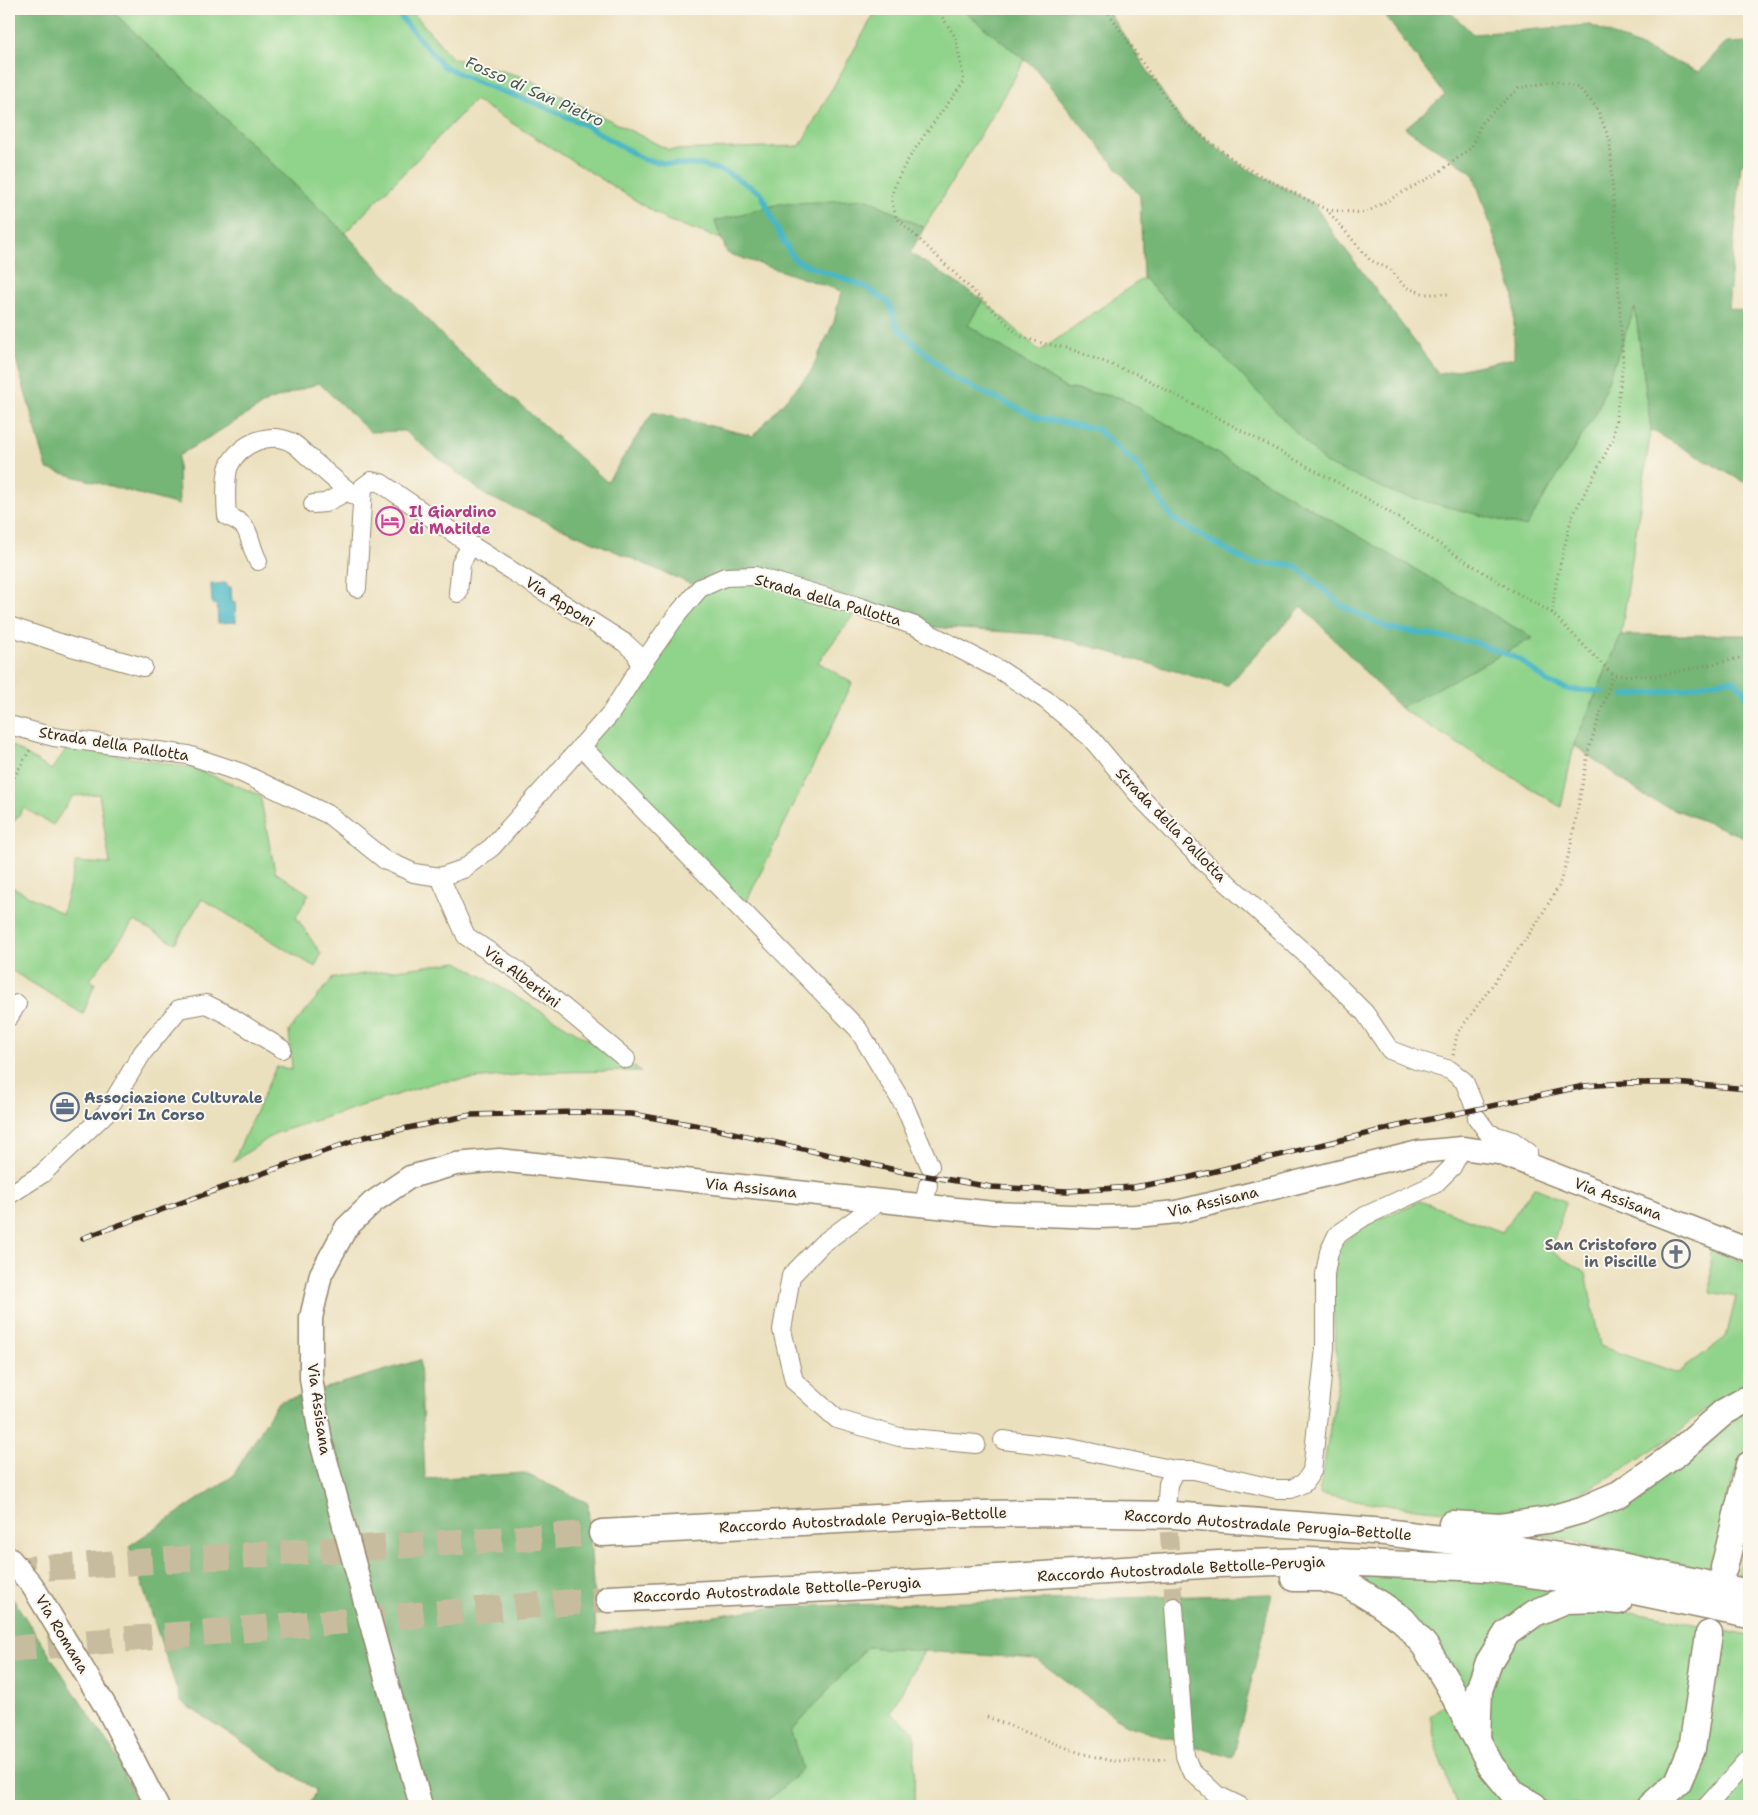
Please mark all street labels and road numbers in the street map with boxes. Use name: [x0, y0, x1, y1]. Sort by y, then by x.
street label: Strada della Pallotta: [752, 569, 904, 631]
street label: Via Apponi: [522, 572, 598, 632]
street label: Strada della Pallotta: [38, 722, 191, 766]
street label: Strada della Pallotta: [1111, 763, 1231, 887]
street label: Via Albertini: [480, 942, 564, 1012]
street label: Via Assisana: [704, 1173, 799, 1203]
street label: Via Assisana: [1571, 1173, 1665, 1225]
street label: Via Assisana: [1166, 1182, 1261, 1222]
street label: Via Assisana: [303, 1362, 335, 1457]
street label: Raccordo Autostradale Perugia-Bettolle: [719, 1502, 1007, 1538]
street label: Raccordo Autostradale Perugia-Bettolle: [1124, 1505, 1412, 1545]
street label: Raccordo Autostradale Bettolle-Perugia: [1037, 1551, 1326, 1587]
street label: Raccordo Autostradale Bettolle-Perugia: [633, 1572, 922, 1608]
street label: Via Romana: [31, 1591, 94, 1678]

